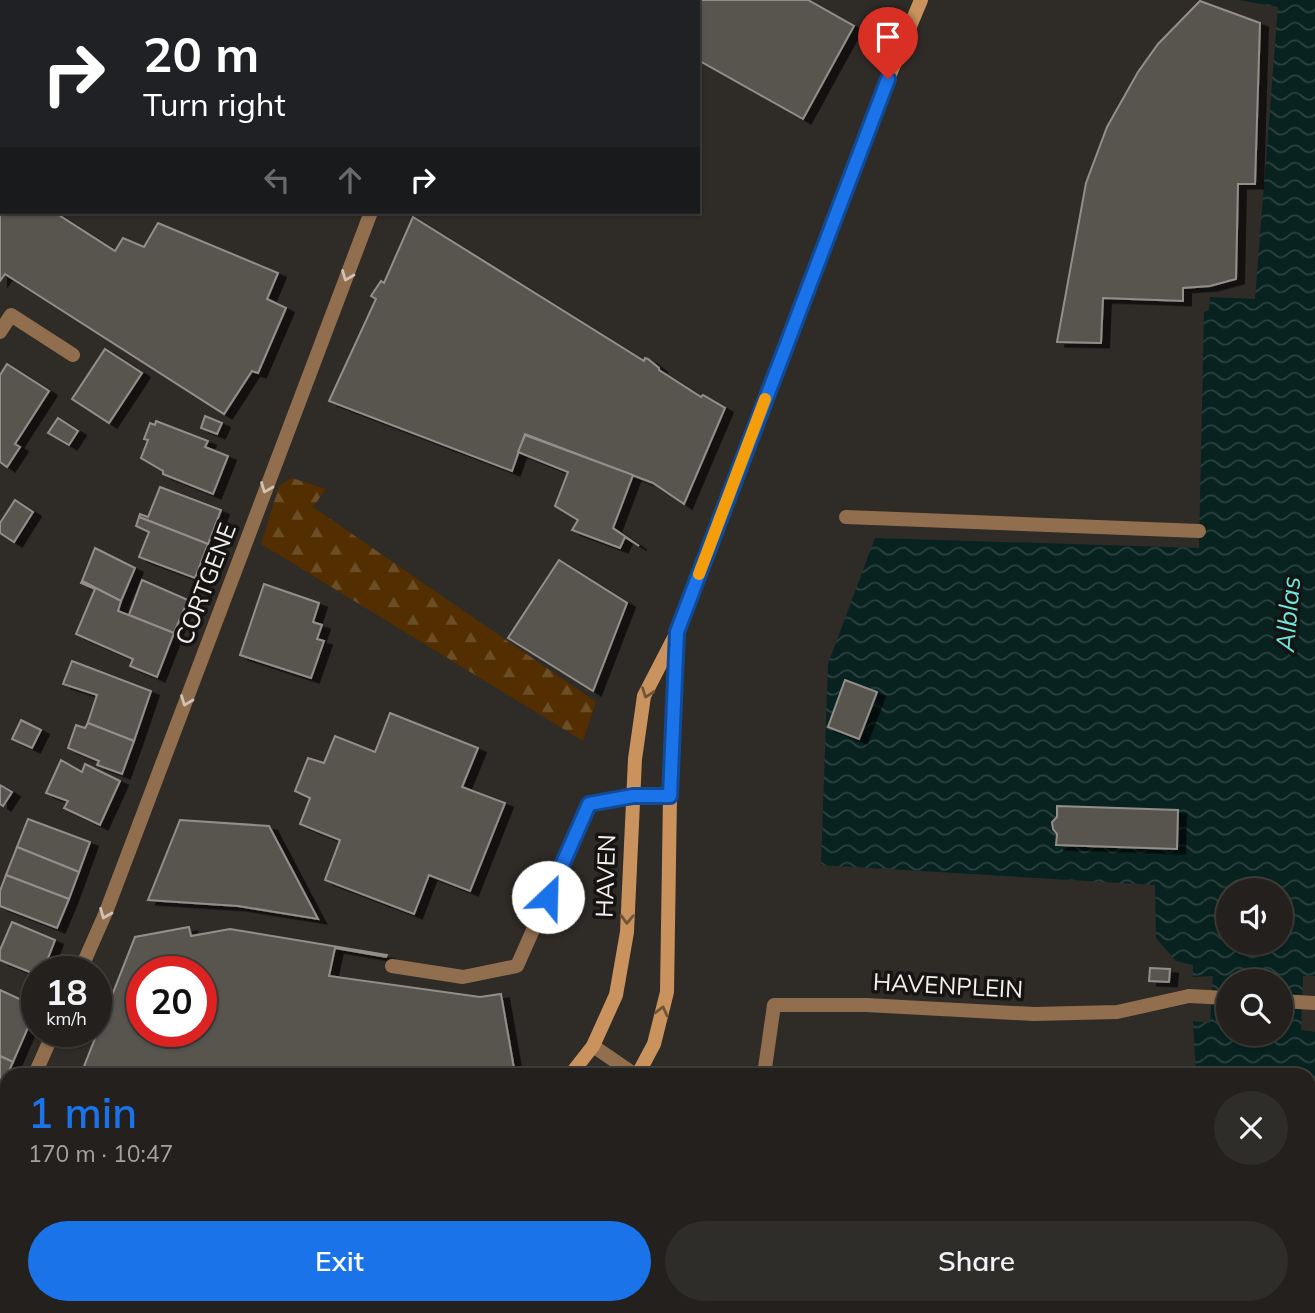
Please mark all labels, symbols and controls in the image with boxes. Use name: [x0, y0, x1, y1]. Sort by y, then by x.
pin: [858, 7, 918, 79]
icon: arrive: [869, 18, 907, 56]
text: 20 m: [143, 23, 259, 84]
icon: right: [28, 28, 119, 119]
text: Turn right: [143, 84, 286, 124]
icon: left: [258, 161, 296, 199]
icon: ahead: [331, 161, 369, 199]
icon: right: [404, 161, 442, 199]
one-way arrow: [341, 269, 355, 281]
one-way arrow: [261, 482, 275, 494]
street label: CORTGENE: [168, 519, 242, 649]
water label: Alblas: [1268, 575, 1307, 654]
one-way arrow: [641, 686, 655, 699]
one-way arrow: [180, 695, 194, 707]
street label: HAVEN: [589, 834, 621, 918]
position arrow: [511, 860, 585, 934]
map controls: [1216, 878, 1293, 1046]
button: sound: [1216, 878, 1293, 955]
one-way arrow: [99, 907, 113, 919]
one-way arrow: [620, 914, 635, 925]
speed limit sign: 20: [126, 956, 217, 1047]
street label: HAVENPLEIN: [872, 966, 1024, 1004]
button: search: [1216, 969, 1293, 1046]
text: 18: [45, 970, 88, 1014]
one-way arrow: [654, 1005, 668, 1017]
text: km/h: [46, 1007, 87, 1030]
text: 1 min: [28, 1086, 137, 1139]
button: close: [1214, 1091, 1288, 1165]
text: 170 m · 10:47: [28, 1139, 173, 1168]
button: Exit: [28, 1221, 651, 1301]
button: Share: [665, 1221, 1288, 1301]

